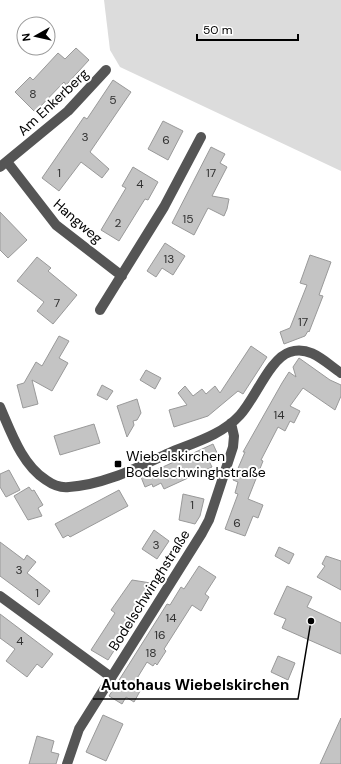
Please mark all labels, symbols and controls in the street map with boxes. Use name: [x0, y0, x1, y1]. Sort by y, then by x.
north arrow: [16, 16, 56, 56]
scale bar: [197, 16, 298, 42]
text: 50 m: [203, 22, 232, 38]
text: N: [19, 32, 34, 42]
street label: Am Enkerberg: [14, 64, 92, 140]
house number: 8: [29, 86, 37, 102]
house number: 5: [109, 92, 117, 108]
house number: 3: [81, 129, 89, 145]
house number: 6: [162, 132, 170, 148]
house number: 1: [57, 165, 61, 181]
house number: 17: [206, 165, 216, 181]
house number: 4: [136, 176, 144, 192]
street label: Hangweg: [50, 195, 106, 247]
house number: 15: [182, 211, 194, 227]
house number: 2: [115, 215, 122, 231]
house number: 13: [164, 251, 174, 267]
house number: 7: [54, 295, 60, 311]
house number: 17: [298, 314, 308, 330]
house number: 14: [273, 407, 285, 423]
place label: Wiebelskirchen Bodelschwinghstraße: [126, 447, 266, 481]
marker: Wiebelskirchen Bodelschwinghstraße: [113, 459, 123, 469]
house number: 1: [190, 497, 194, 513]
house number: 6: [233, 515, 241, 531]
street label: Bodelschwinghstraße: [104, 526, 194, 654]
house number: 3: [152, 537, 160, 553]
house number: 3: [15, 562, 23, 578]
house number: 1: [35, 585, 39, 601]
house number: 14: [165, 610, 177, 626]
house number: 16: [154, 627, 166, 643]
house number: 4: [16, 633, 24, 649]
house number: 18: [145, 645, 157, 661]
callout: Autohaus Wiebelskirchen: [93, 672, 298, 699]
text: Autohaus Wiebelskirchen: [101, 675, 289, 695]

